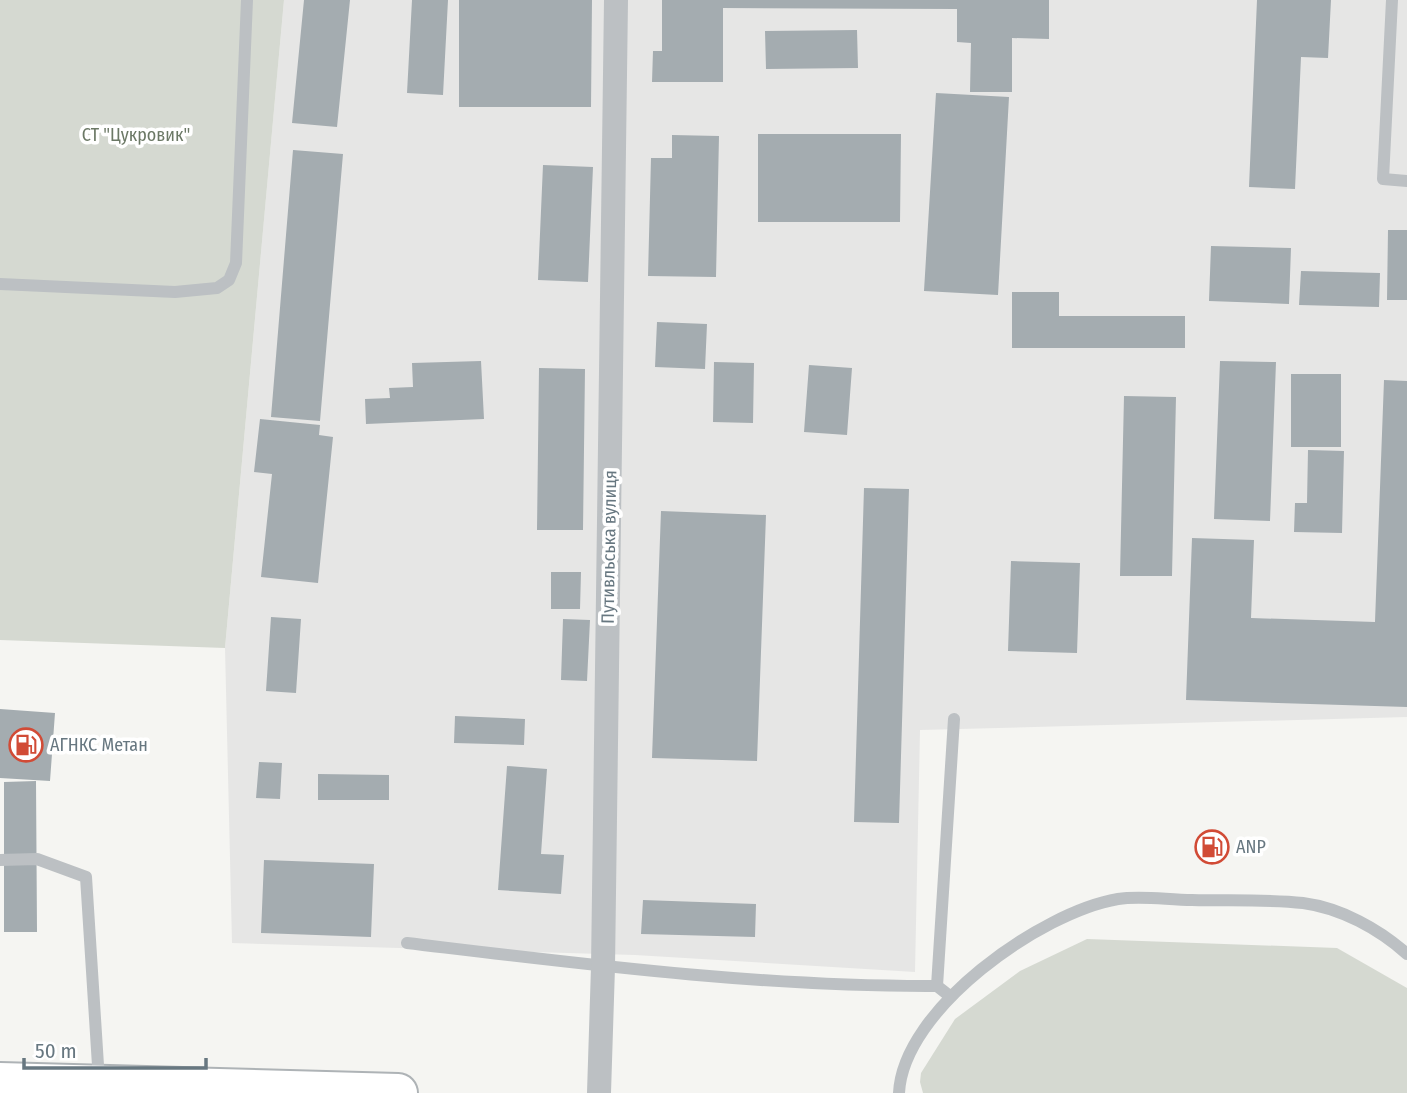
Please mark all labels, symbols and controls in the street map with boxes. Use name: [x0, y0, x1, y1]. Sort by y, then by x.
park label: СТ "Цукровик": [82, 124, 190, 146]
street label: Путивльська вулиця: [597, 470, 621, 624]
fuel station icon: АГНКС Метан: [7, 726, 45, 764]
place label: АГНКС Метан: [50, 734, 148, 756]
fuel station icon: ANP: [1193, 828, 1231, 866]
place label: ANP: [1236, 836, 1266, 858]
scale bar: [24, 1026, 206, 1070]
text: 50 m: [35, 1038, 77, 1064]

